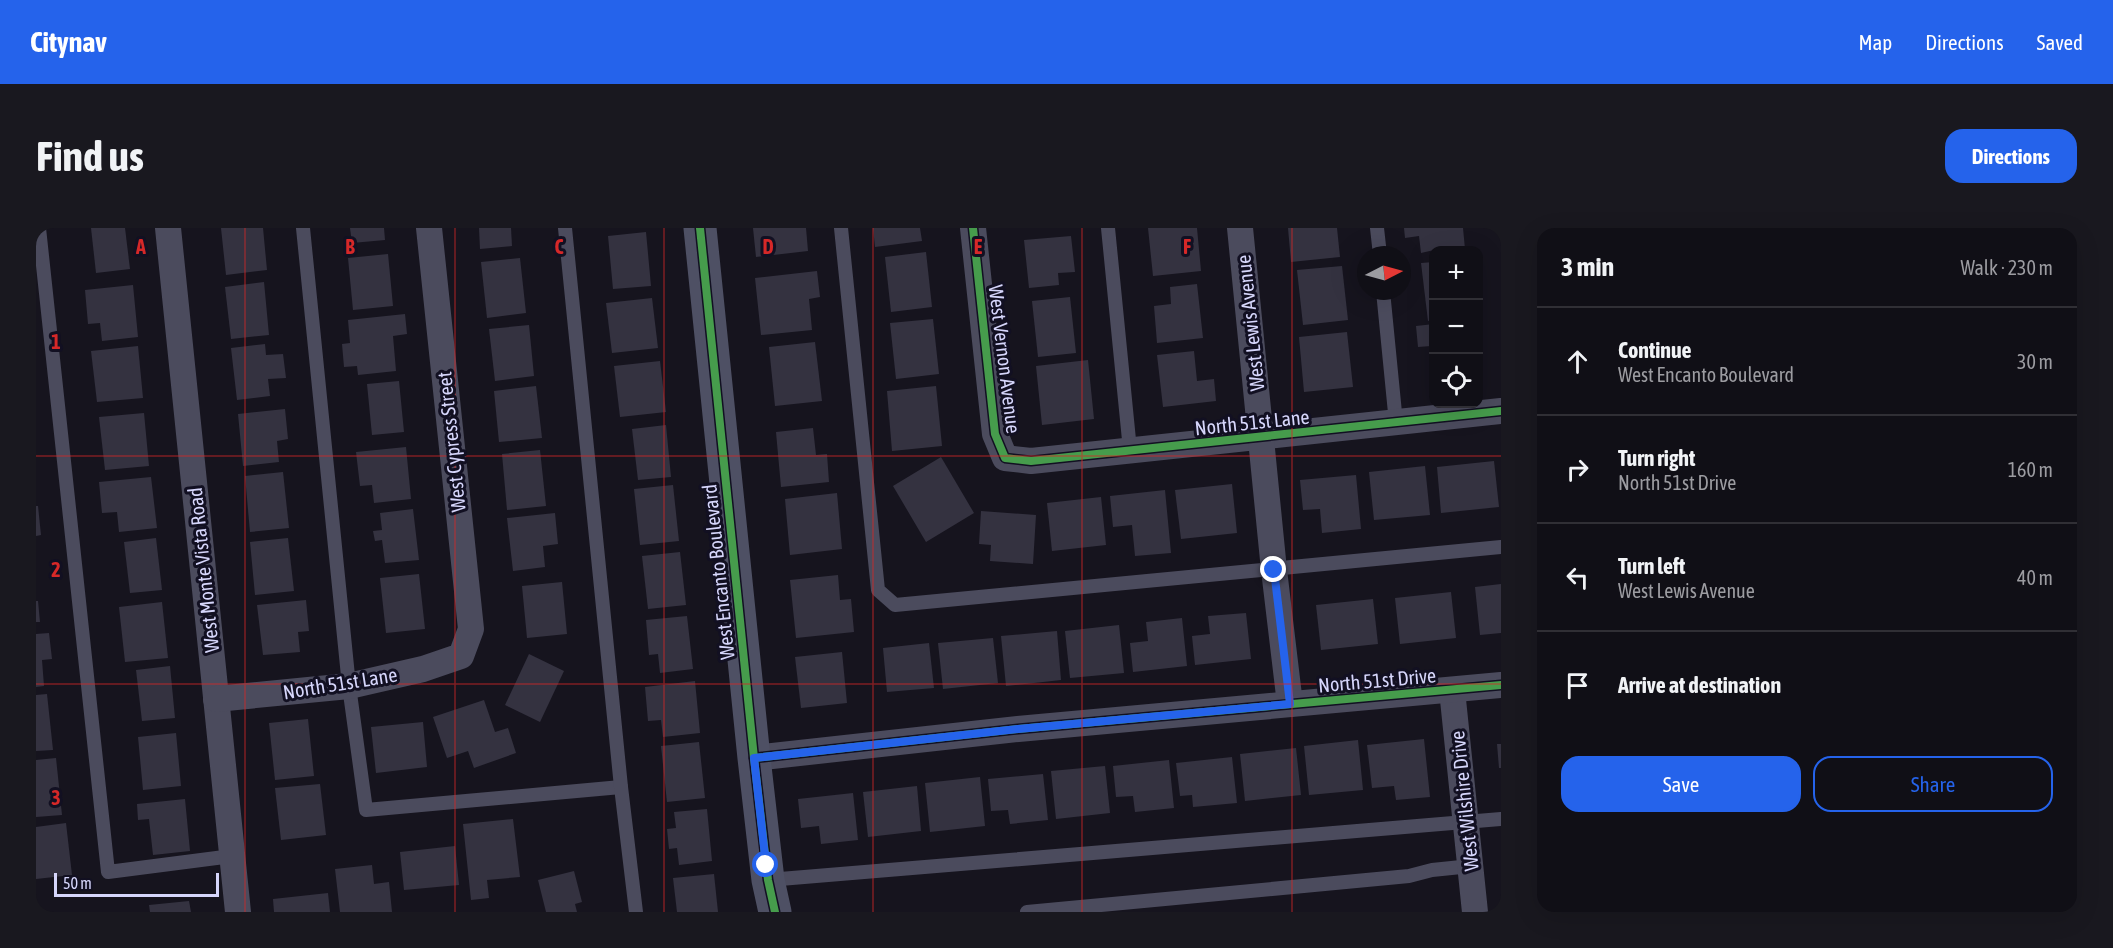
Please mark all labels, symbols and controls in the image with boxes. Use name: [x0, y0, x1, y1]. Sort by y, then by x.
text: Citynav: [30, 26, 107, 58]
text: Map: [1858, 30, 1892, 54]
text: Directions: [1925, 30, 2004, 54]
text: Saved: [2037, 30, 2083, 54]
button: Directions: [1945, 129, 2077, 183]
text: Find us: [36, 132, 144, 180]
text: A: [135, 235, 146, 258]
text: B: [345, 235, 355, 258]
text: C: [555, 235, 564, 258]
text: D: [762, 235, 774, 258]
text: E: [974, 235, 983, 258]
text: F: [1183, 235, 1191, 258]
north arrow: [1357, 246, 1411, 300]
map controls: [1429, 246, 1483, 408]
button: +: [1429, 246, 1483, 300]
text: 3 min: [1561, 252, 1614, 282]
street label: West Lewis Avenue: [1231, 254, 1269, 392]
text: Walk · 230 m: [1961, 256, 2053, 279]
street label: West Vernon Avenue: [984, 283, 1026, 435]
button: −: [1429, 300, 1483, 354]
text: 1: [51, 330, 61, 353]
text: Continue: [1618, 337, 1692, 363]
icon: ahead: [1561, 345, 1594, 378]
text: 30 m: [2017, 350, 2053, 373]
button: locate: [1429, 354, 1483, 408]
text: West Encanto Boulevard: [1618, 363, 1794, 386]
street label: West Cypress Street: [432, 370, 470, 513]
street label: North 51st Lane: [1193, 405, 1311, 439]
text: Turn right: [1618, 445, 1695, 471]
icon: right: [1561, 453, 1594, 486]
text: 160 m: [2008, 458, 2053, 481]
text: North 51st Drive: [1618, 471, 1736, 494]
street label: West Encanto Boulevard: [697, 483, 739, 661]
street label: West Monte Vista Road: [183, 486, 223, 654]
text: Turn left: [1618, 553, 1685, 579]
route end: [1260, 556, 1286, 582]
text: 2: [51, 558, 61, 581]
icon: left: [1561, 561, 1594, 594]
text: 40 m: [2017, 566, 2053, 589]
text: West Lewis Avenue: [1618, 579, 1755, 602]
street label: North 51st Lane: [281, 663, 399, 703]
street label: North 51st Drive: [1317, 663, 1437, 697]
icon: arrive: [1561, 669, 1594, 702]
text: Arrive at destination: [1618, 672, 1781, 698]
street label: West Wilshire Drive: [1445, 730, 1483, 872]
button: Save: [1561, 756, 1801, 812]
button: Share: [1813, 756, 2053, 812]
text: 3: [51, 786, 61, 809]
route start: [752, 851, 778, 877]
scale bar: [54, 870, 219, 898]
text: 50 m: [63, 874, 92, 892]

